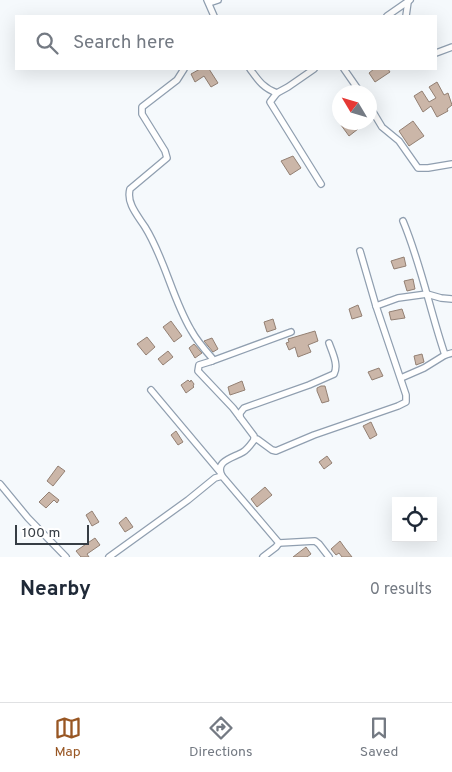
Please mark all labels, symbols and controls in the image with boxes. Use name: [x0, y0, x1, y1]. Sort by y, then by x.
search box: [15, 15, 437, 70]
icon: search: [33, 29, 61, 57]
text: Search here: [73, 31, 175, 55]
north arrow: [332, 85, 377, 130]
map controls: [392, 497, 437, 542]
button: locate: [392, 497, 437, 542]
scale bar: [15, 522, 89, 545]
text: 100 m: [22, 525, 60, 542]
text: Nearby: [20, 576, 91, 603]
text: 0 results: [370, 580, 432, 600]
tab: Map: [54, 714, 82, 761]
tab: Directions: [189, 714, 253, 761]
tab: Saved: [360, 714, 398, 761]

